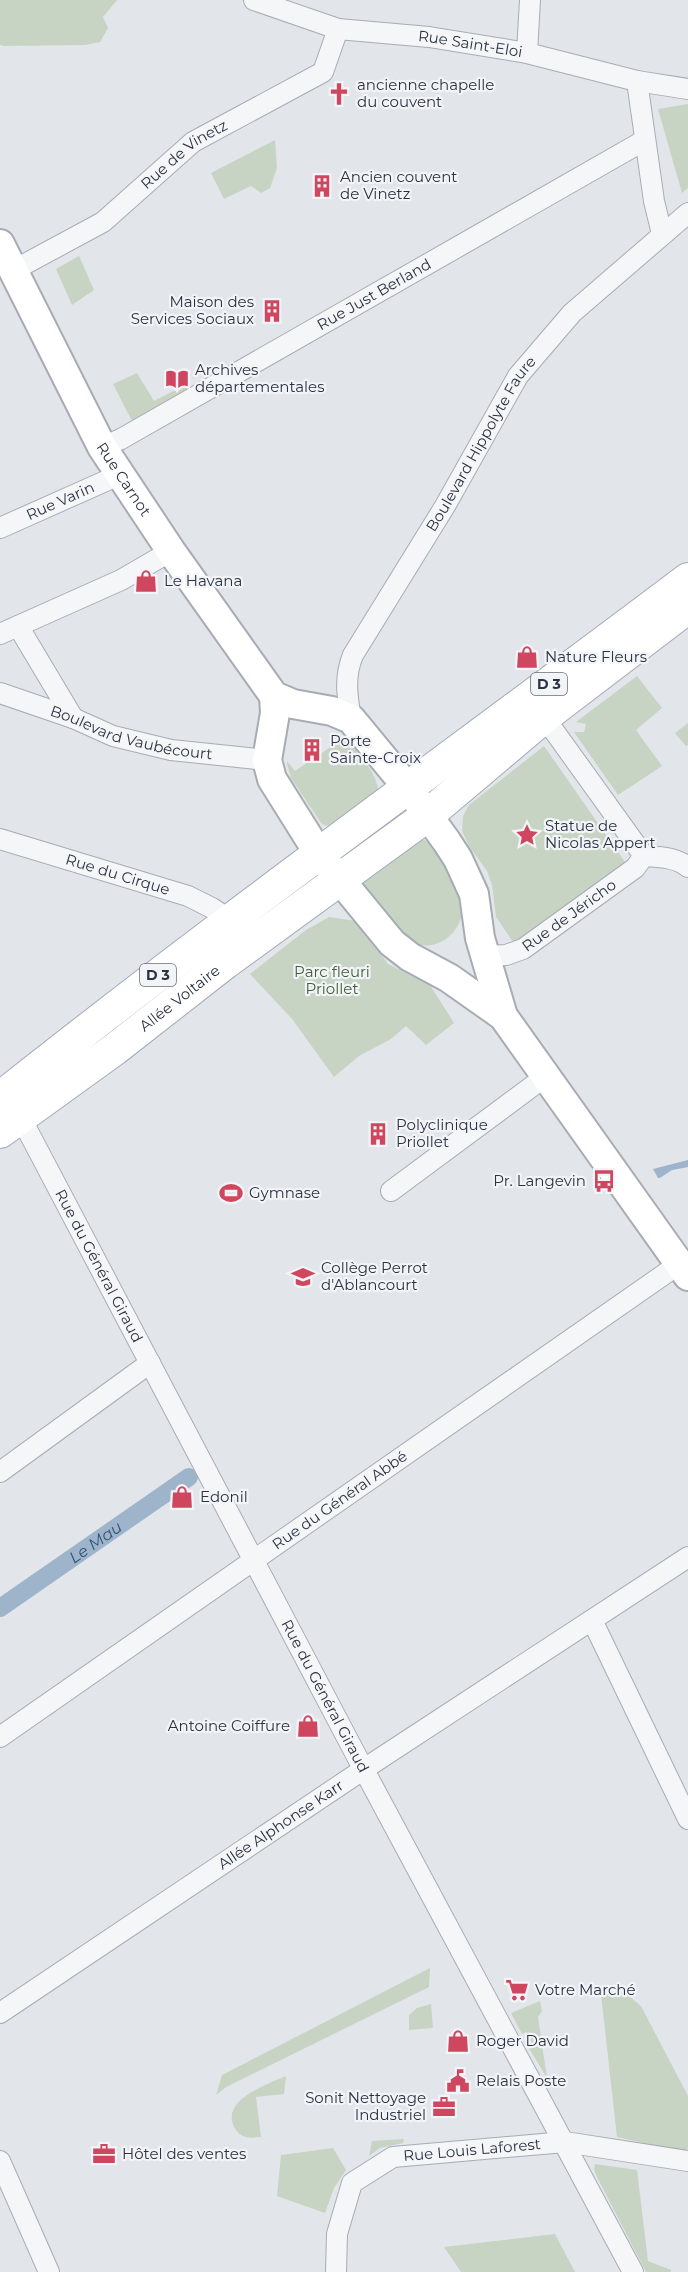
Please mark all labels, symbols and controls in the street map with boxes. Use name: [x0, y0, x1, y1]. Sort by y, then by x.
street label: Rue Saint-Eloi: [417, 26, 524, 61]
place label: ancienne chapelle du couvent: [357, 75, 494, 111]
church icon: ancienne chapelle du couvent: [326, 81, 352, 107]
street label: Rue de Vinetz: [136, 115, 231, 193]
place label: Ancien couvent de Vinetz: [340, 167, 457, 203]
building icon: Ancien couvent de Vinetz: [309, 173, 335, 199]
street label: Rue Just Berland: [313, 254, 434, 334]
place label: Maison des Services Sociaux: [131, 292, 254, 328]
building icon: Maison des Services Sociaux: [259, 298, 285, 324]
street label: Boulevard Hippolyte Faure: [422, 352, 540, 535]
place label: Archives départementales: [195, 360, 324, 396]
library icon: Archives départementales: [164, 366, 190, 392]
street label: Rue Carnot: [92, 438, 155, 520]
street label: Rue Varin: [23, 477, 97, 524]
shop icon: Le Havana: [133, 568, 159, 594]
place label: Le Havana: [164, 571, 242, 590]
shop icon: Nature Fleurs: [514, 644, 540, 670]
place label: Nature Fleurs: [545, 647, 647, 666]
road number: D 3: [531, 673, 567, 695]
street label: Boulevard Vaubécourt: [48, 701, 213, 763]
place label: Porte Sainte-Croix: [330, 731, 421, 767]
building icon: Porte Sainte-Croix: [299, 737, 325, 763]
place label: Statue de Nicolas Appert: [545, 816, 656, 852]
place icon: Statue de Nicolas Appert: [514, 822, 540, 848]
street label: Rue du Cirque: [63, 849, 172, 899]
street label: Rue de Jéricho: [518, 875, 620, 956]
street label: Allée Voltaire: [135, 960, 224, 1035]
park label: Parc fleuri Priollet: [294, 962, 370, 998]
road number: D 3: [140, 964, 176, 986]
place label: Polyclinique Priollet: [396, 1115, 488, 1151]
building icon: Polyclinique Priollet: [365, 1121, 391, 1147]
bus stop icon: Pr. Langevin: [591, 1168, 617, 1194]
place label: Pr. Langevin: [493, 1171, 586, 1190]
sports icon: Gymnase: [218, 1180, 244, 1206]
place label: Gymnase: [249, 1183, 320, 1202]
street label: Rue du Général Giraud: [51, 1186, 147, 1346]
place label: Collège Perrot d'Ablancourt: [321, 1258, 428, 1294]
school or university icon: Collège Perrot d'Ablancourt: [290, 1264, 316, 1290]
street label: Rue du Général Abbé: [268, 1446, 411, 1554]
shop icon: Edonil: [169, 1484, 195, 1510]
place label: Edonil: [200, 1487, 248, 1506]
water label: Le Mau: [66, 1517, 126, 1567]
street label: Rue du Général Giraud: [277, 1616, 374, 1776]
shop icon: Antoine Coiffure: [295, 1713, 321, 1739]
place label: Antoine Coiffure: [168, 1716, 290, 1735]
street label: Allée Alphonse Karr: [214, 1776, 347, 1873]
supermarket icon: Votre Marché: [504, 1977, 530, 2003]
place label: Votre Marché: [535, 1980, 635, 1999]
shop icon: Roger David: [445, 2028, 471, 2054]
place label: Roger David: [476, 2031, 569, 2050]
public building icon: Relais Poste: [445, 2068, 471, 2094]
place label: Relais Poste: [476, 2071, 566, 2090]
place label: Sonit Nettoyage Industriel: [305, 2088, 426, 2124]
office icon: Sonit Nettoyage Industriel: [431, 2094, 457, 2120]
street label: Rue Louis Laforest: [402, 2134, 541, 2165]
office icon: Hôtel des ventes: [91, 2141, 117, 2167]
place label: Hôtel des ventes: [122, 2144, 246, 2163]

